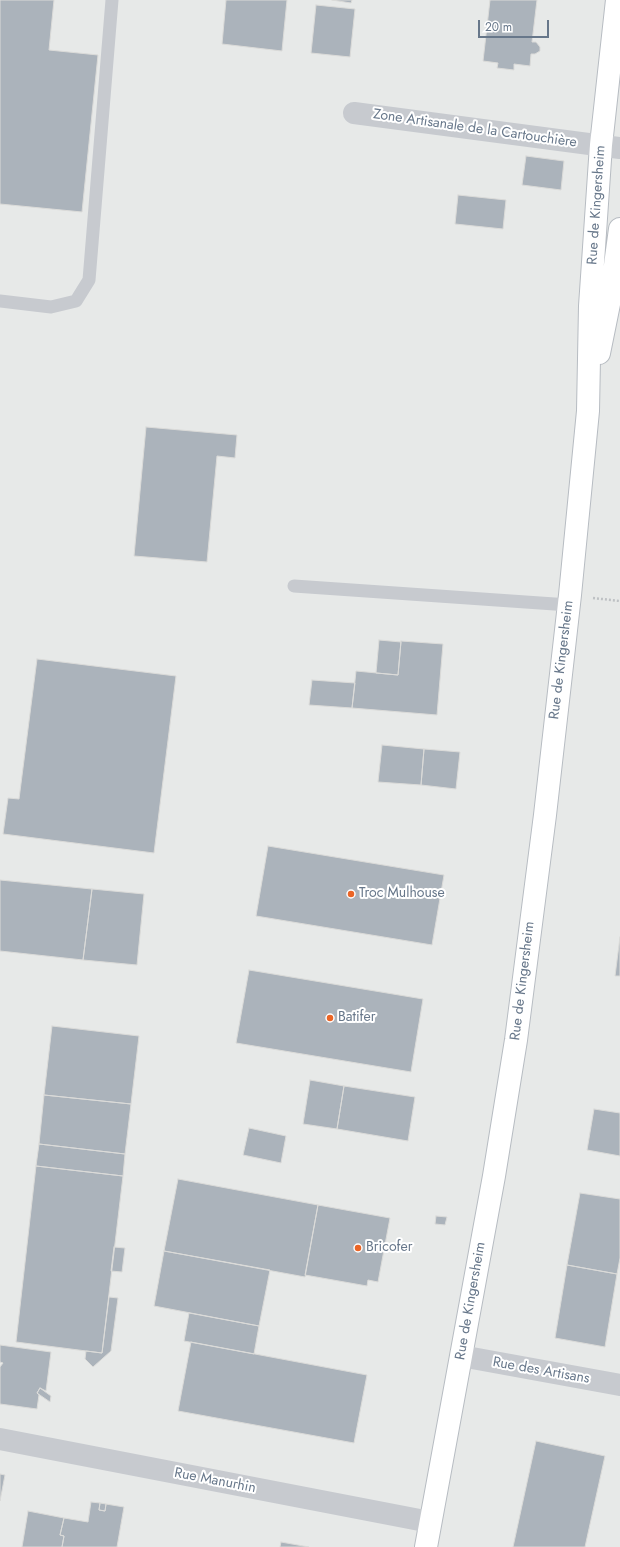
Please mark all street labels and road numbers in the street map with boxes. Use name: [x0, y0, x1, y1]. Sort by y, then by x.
street label: Zone Artisanale de la Cartouchière: [372, 106, 578, 152]
street label: Rue de Kingersheim: [584, 145, 610, 265]
street label: Rue de Kingersheim: [546, 600, 578, 720]
street label: Rue de Kingersheim: [507, 921, 539, 1041]
street label: Rue de Kingersheim: [452, 1241, 490, 1361]
street label: Rue des Artisans: [491, 1354, 591, 1388]
street label: Rue Manurhin: [173, 1465, 257, 1497]

